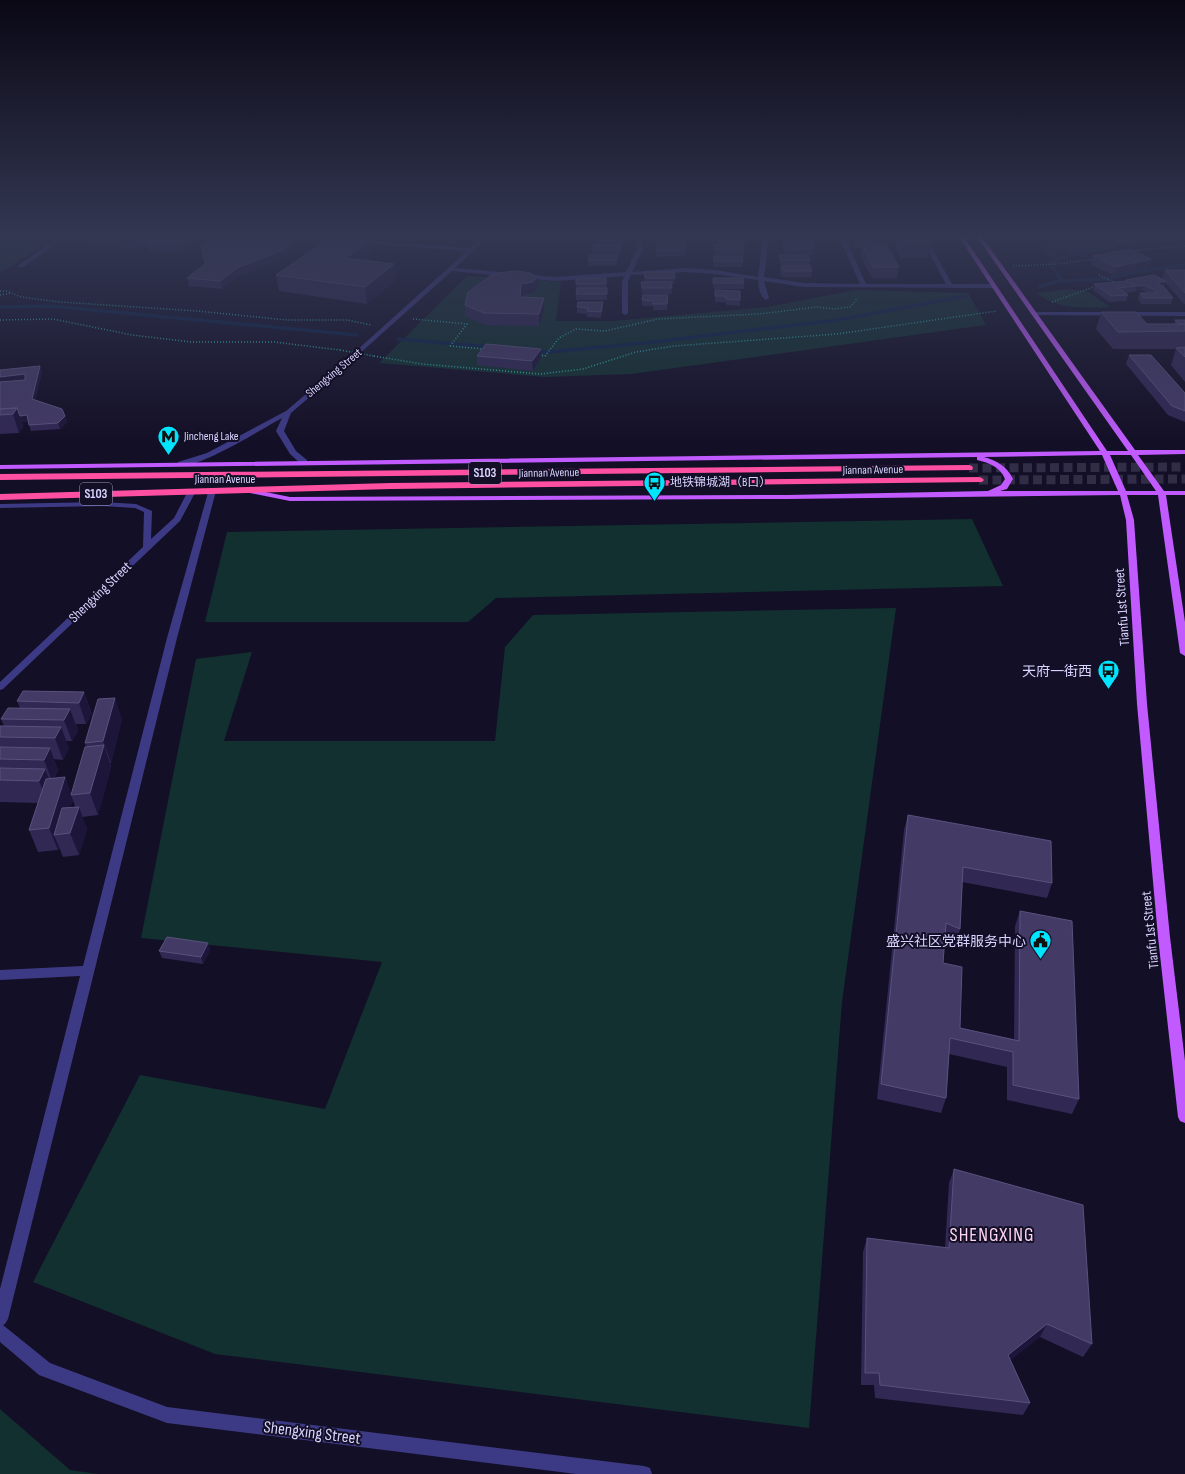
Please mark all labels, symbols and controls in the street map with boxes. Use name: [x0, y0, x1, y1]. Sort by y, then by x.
street label: Shengxing Street: [303, 345, 365, 401]
metro station icon: Jincheng Lake: [155, 423, 181, 456]
place label: Jincheng Lake: [183, 429, 239, 444]
road number: S103: [469, 462, 501, 484]
street label: Jiannan Avenue: [842, 462, 904, 478]
street label: Jiannan Avenue: [518, 465, 580, 481]
bus stop icon: 地铁锦城湖（B口）: [642, 469, 668, 502]
street label: Jiannan Avenue: [194, 472, 255, 487]
place label: 地铁锦城湖（B口）: [670, 475, 771, 490]
road number: S103: [80, 483, 112, 505]
street label: Shengxing Street: [65, 558, 135, 626]
street label: Tianfu 1st Street: [1111, 568, 1133, 646]
bus stop icon: 天府一街西: [1095, 658, 1121, 691]
place label: 天府一街西: [1022, 663, 1092, 680]
street label: Tianfu 1st Street: [1137, 890, 1163, 970]
public building icon: 盛兴社区党群服务中心: [1028, 928, 1054, 961]
place label: 盛兴社区党群服务中心: [886, 933, 1026, 950]
district label: SHENGXING: [950, 1224, 1034, 1247]
street label: Shengxing Street: [262, 1417, 362, 1449]

